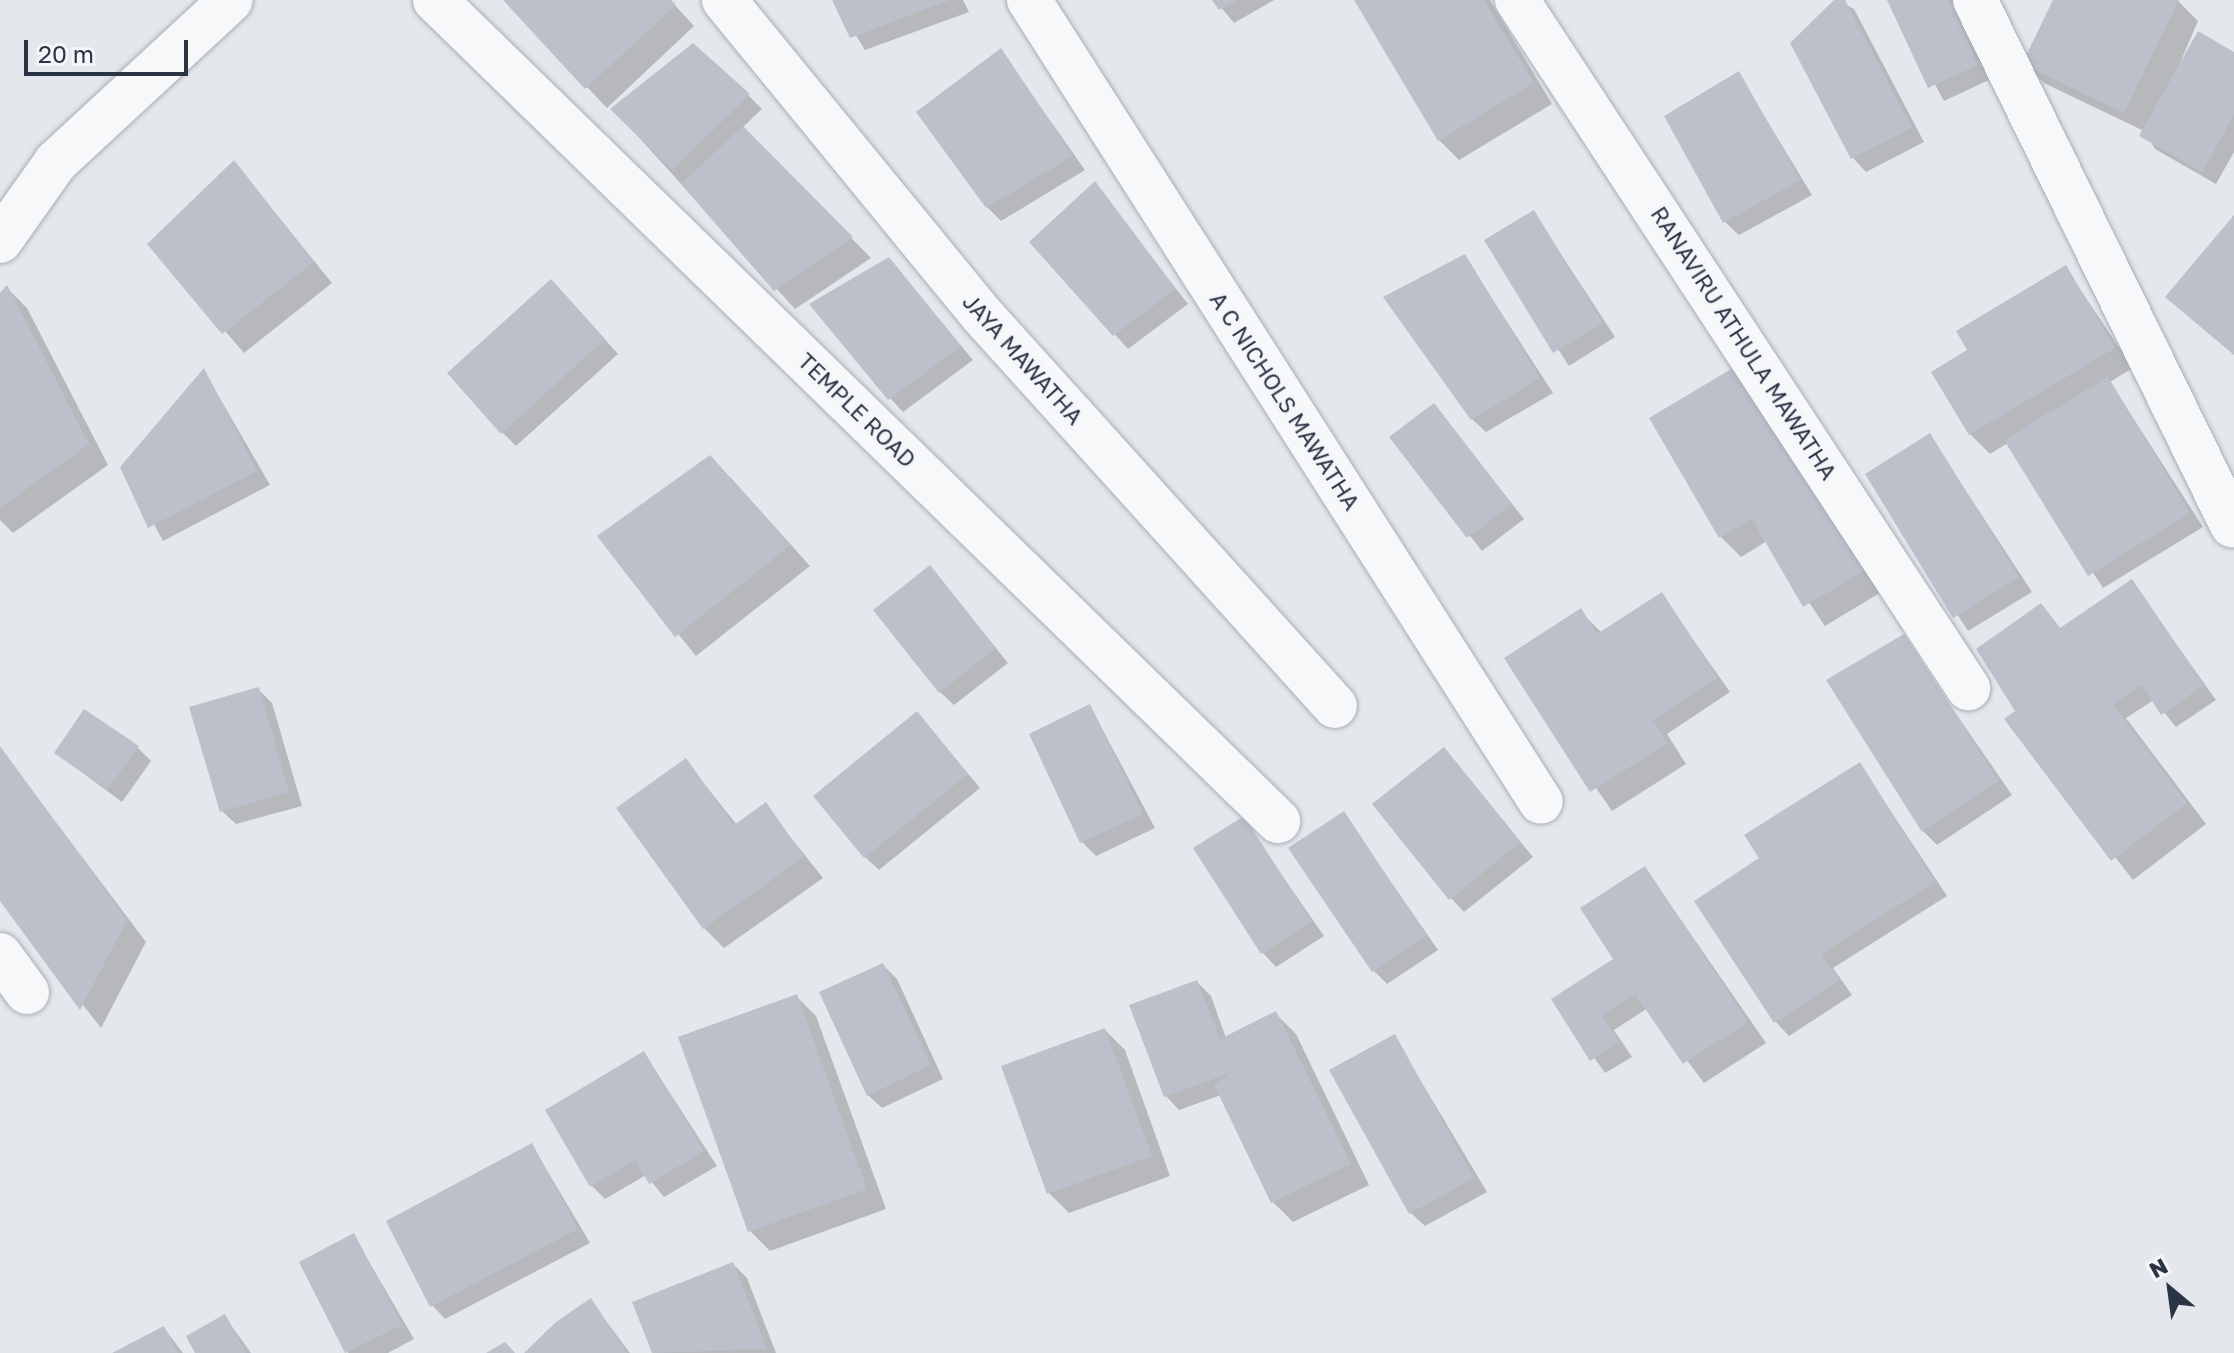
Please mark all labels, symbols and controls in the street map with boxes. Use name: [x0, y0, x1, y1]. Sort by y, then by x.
scale bar: [28, 24, 192, 74]
text: 20 m: [38, 39, 94, 68]
street label: RANAVIRU ATHULA MAWATHA: [1646, 202, 1842, 484]
street label: A C NICHOLS MAWATHA: [1205, 287, 1365, 515]
street label: JAYA MAWATHA: [958, 288, 1088, 430]
street label: TEMPLE ROAD: [793, 347, 921, 473]
north arrow: [2130, 1249, 2210, 1329]
text: N: [2144, 1252, 2172, 1283]

